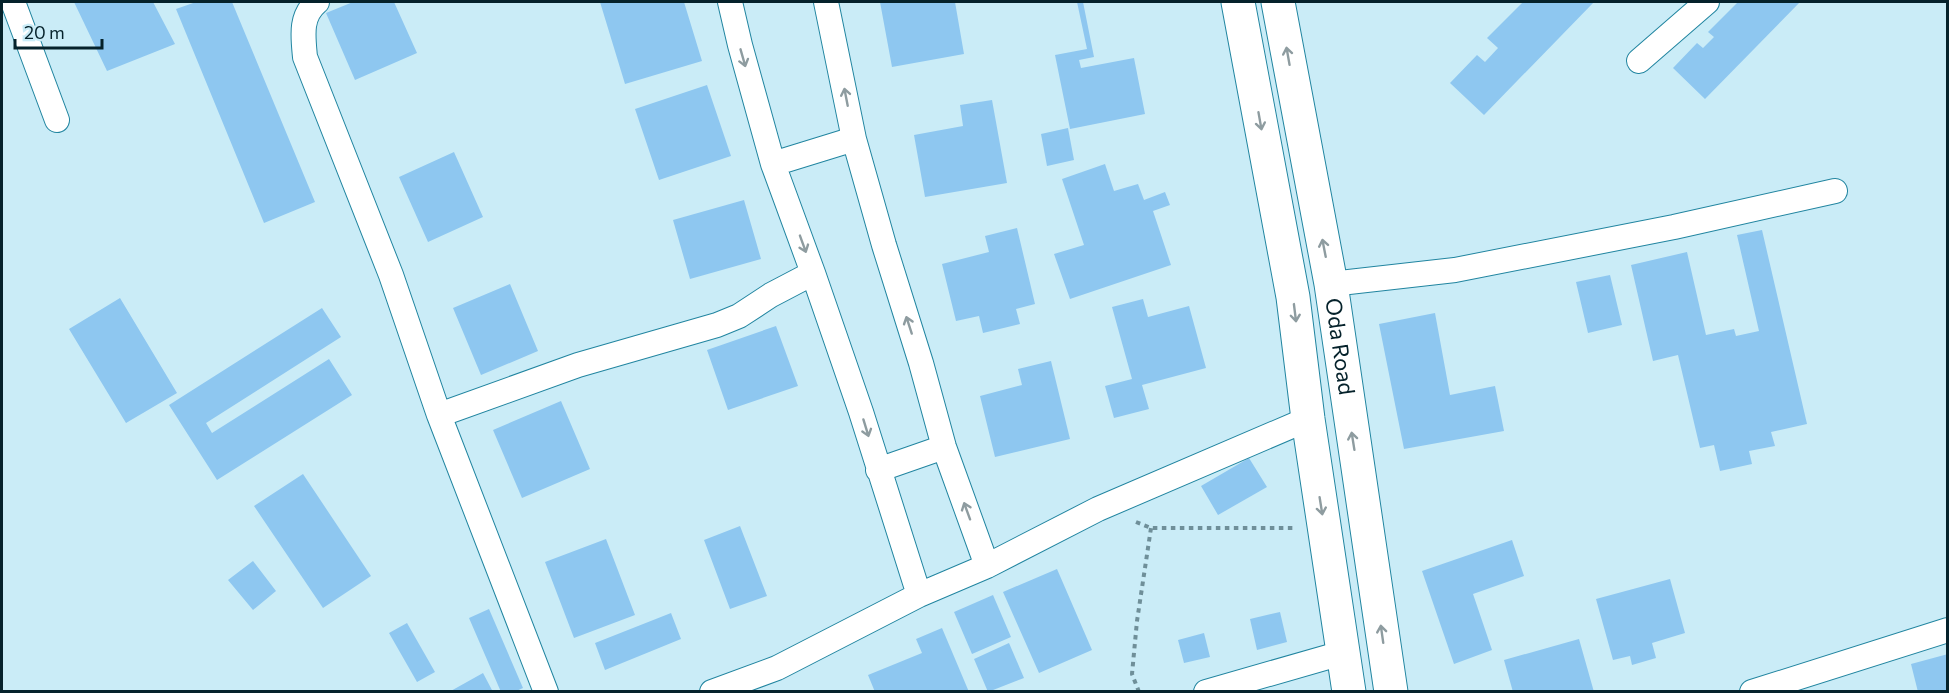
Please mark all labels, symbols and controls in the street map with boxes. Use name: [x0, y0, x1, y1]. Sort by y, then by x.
scale bar: [15, 12, 102, 50]
text: 20 m: [24, 21, 65, 43]
one-way arrow: [1283, 47, 1294, 67]
one-way arrow: [738, 48, 750, 67]
one-way arrow: [840, 87, 851, 107]
one-way arrow: [1255, 111, 1266, 130]
one-way arrow: [798, 234, 809, 253]
one-way arrow: [1318, 239, 1329, 258]
street label: Oda Road: [1320, 296, 1361, 397]
one-way arrow: [1290, 302, 1301, 322]
one-way arrow: [903, 316, 914, 335]
one-way arrow: [861, 418, 872, 437]
one-way arrow: [1348, 431, 1359, 451]
one-way arrow: [1316, 496, 1327, 515]
one-way arrow: [961, 502, 972, 521]
one-way arrow: [1376, 624, 1387, 644]

